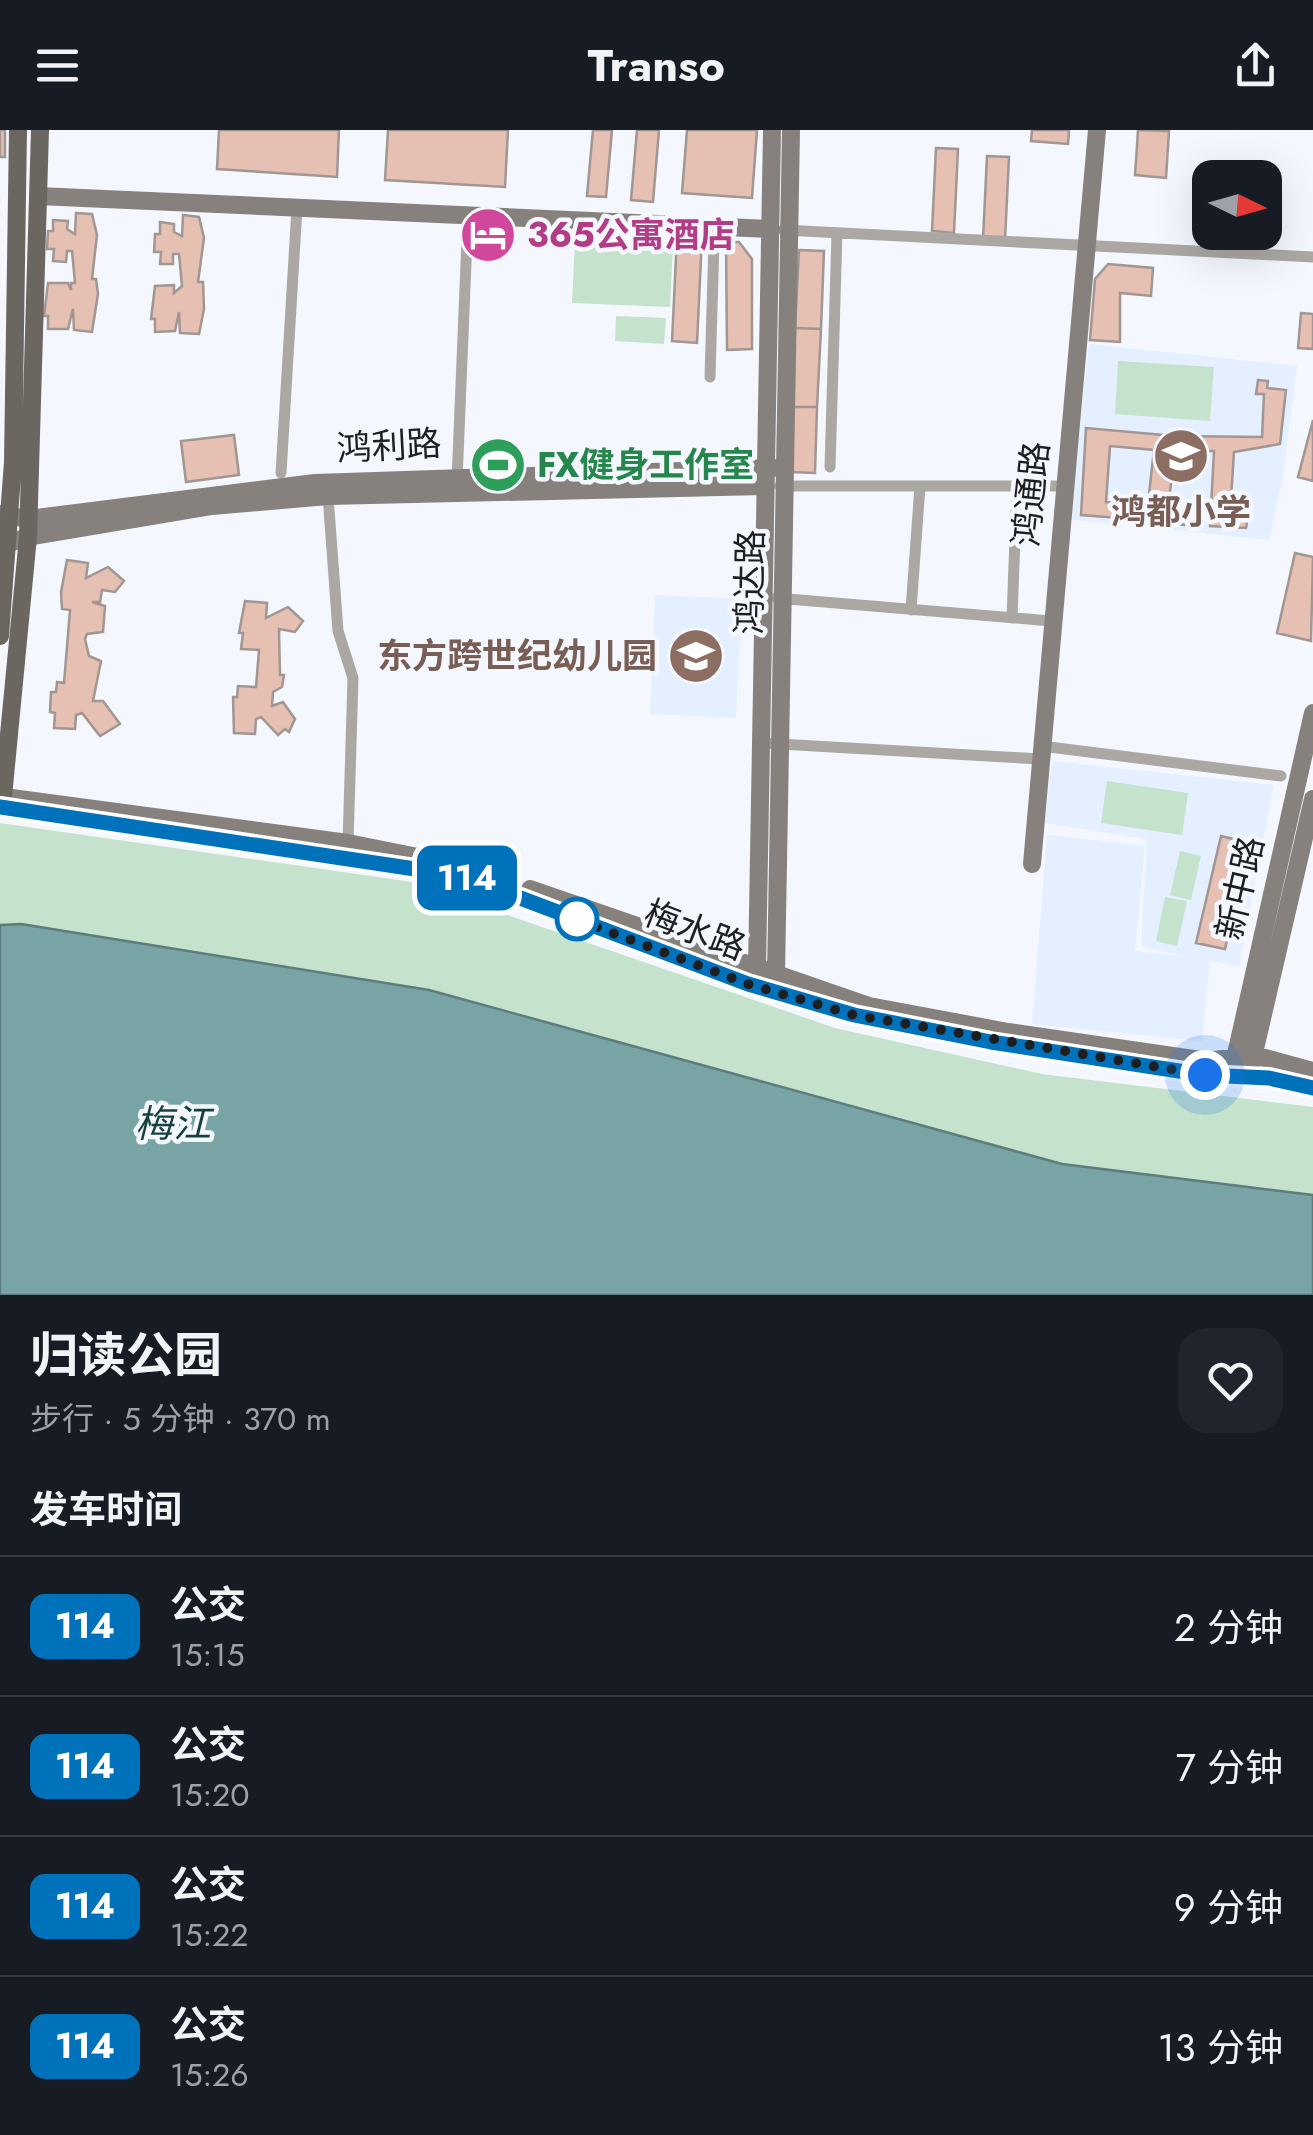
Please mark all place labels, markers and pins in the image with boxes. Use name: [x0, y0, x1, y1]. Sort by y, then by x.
hotel icon: 365公寓酒店: [458, 205, 518, 265]
place label: 365公寓酒店: [527, 210, 735, 260]
school or university icon: 鸿都小学: [1151, 426, 1211, 486]
sports icon: FX健身工作室: [468, 435, 528, 495]
place label: FX健身工作室: [537, 440, 754, 490]
place label: 鸿都小学: [1111, 487, 1251, 537]
school or university icon: 东方跨世纪幼儿园: [666, 626, 726, 686]
place label: 东方跨世纪幼儿园: [377, 631, 657, 681]
unlabelled marker: [556, 898, 598, 940]

